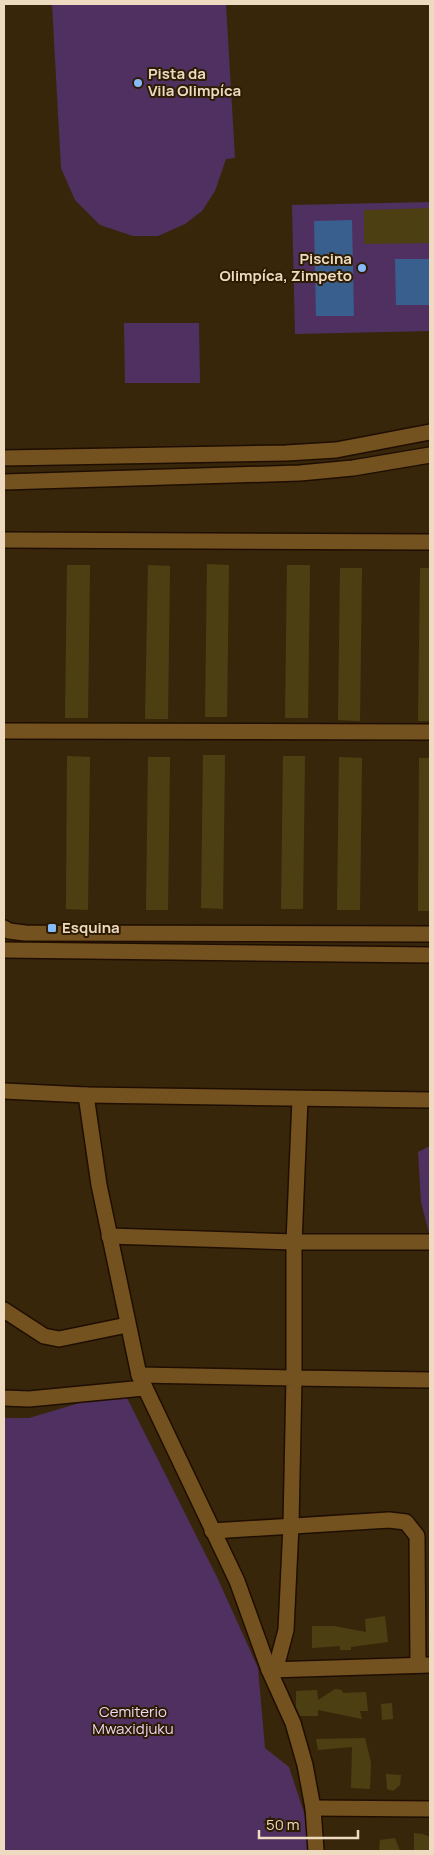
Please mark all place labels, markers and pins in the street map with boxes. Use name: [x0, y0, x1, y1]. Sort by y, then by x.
place label: Pista da Vila Olimpíca: [148, 63, 241, 101]
marker: Pista da Vila Olimpíca: [132, 77, 144, 89]
place label: Piscina Olimpíca, Zimpeto: [219, 248, 352, 286]
marker: Piscina Olimpíca, Zimpeto: [356, 262, 368, 274]
place label: Esquina: [62, 917, 120, 938]
marker: Esquina: [46, 922, 58, 934]

